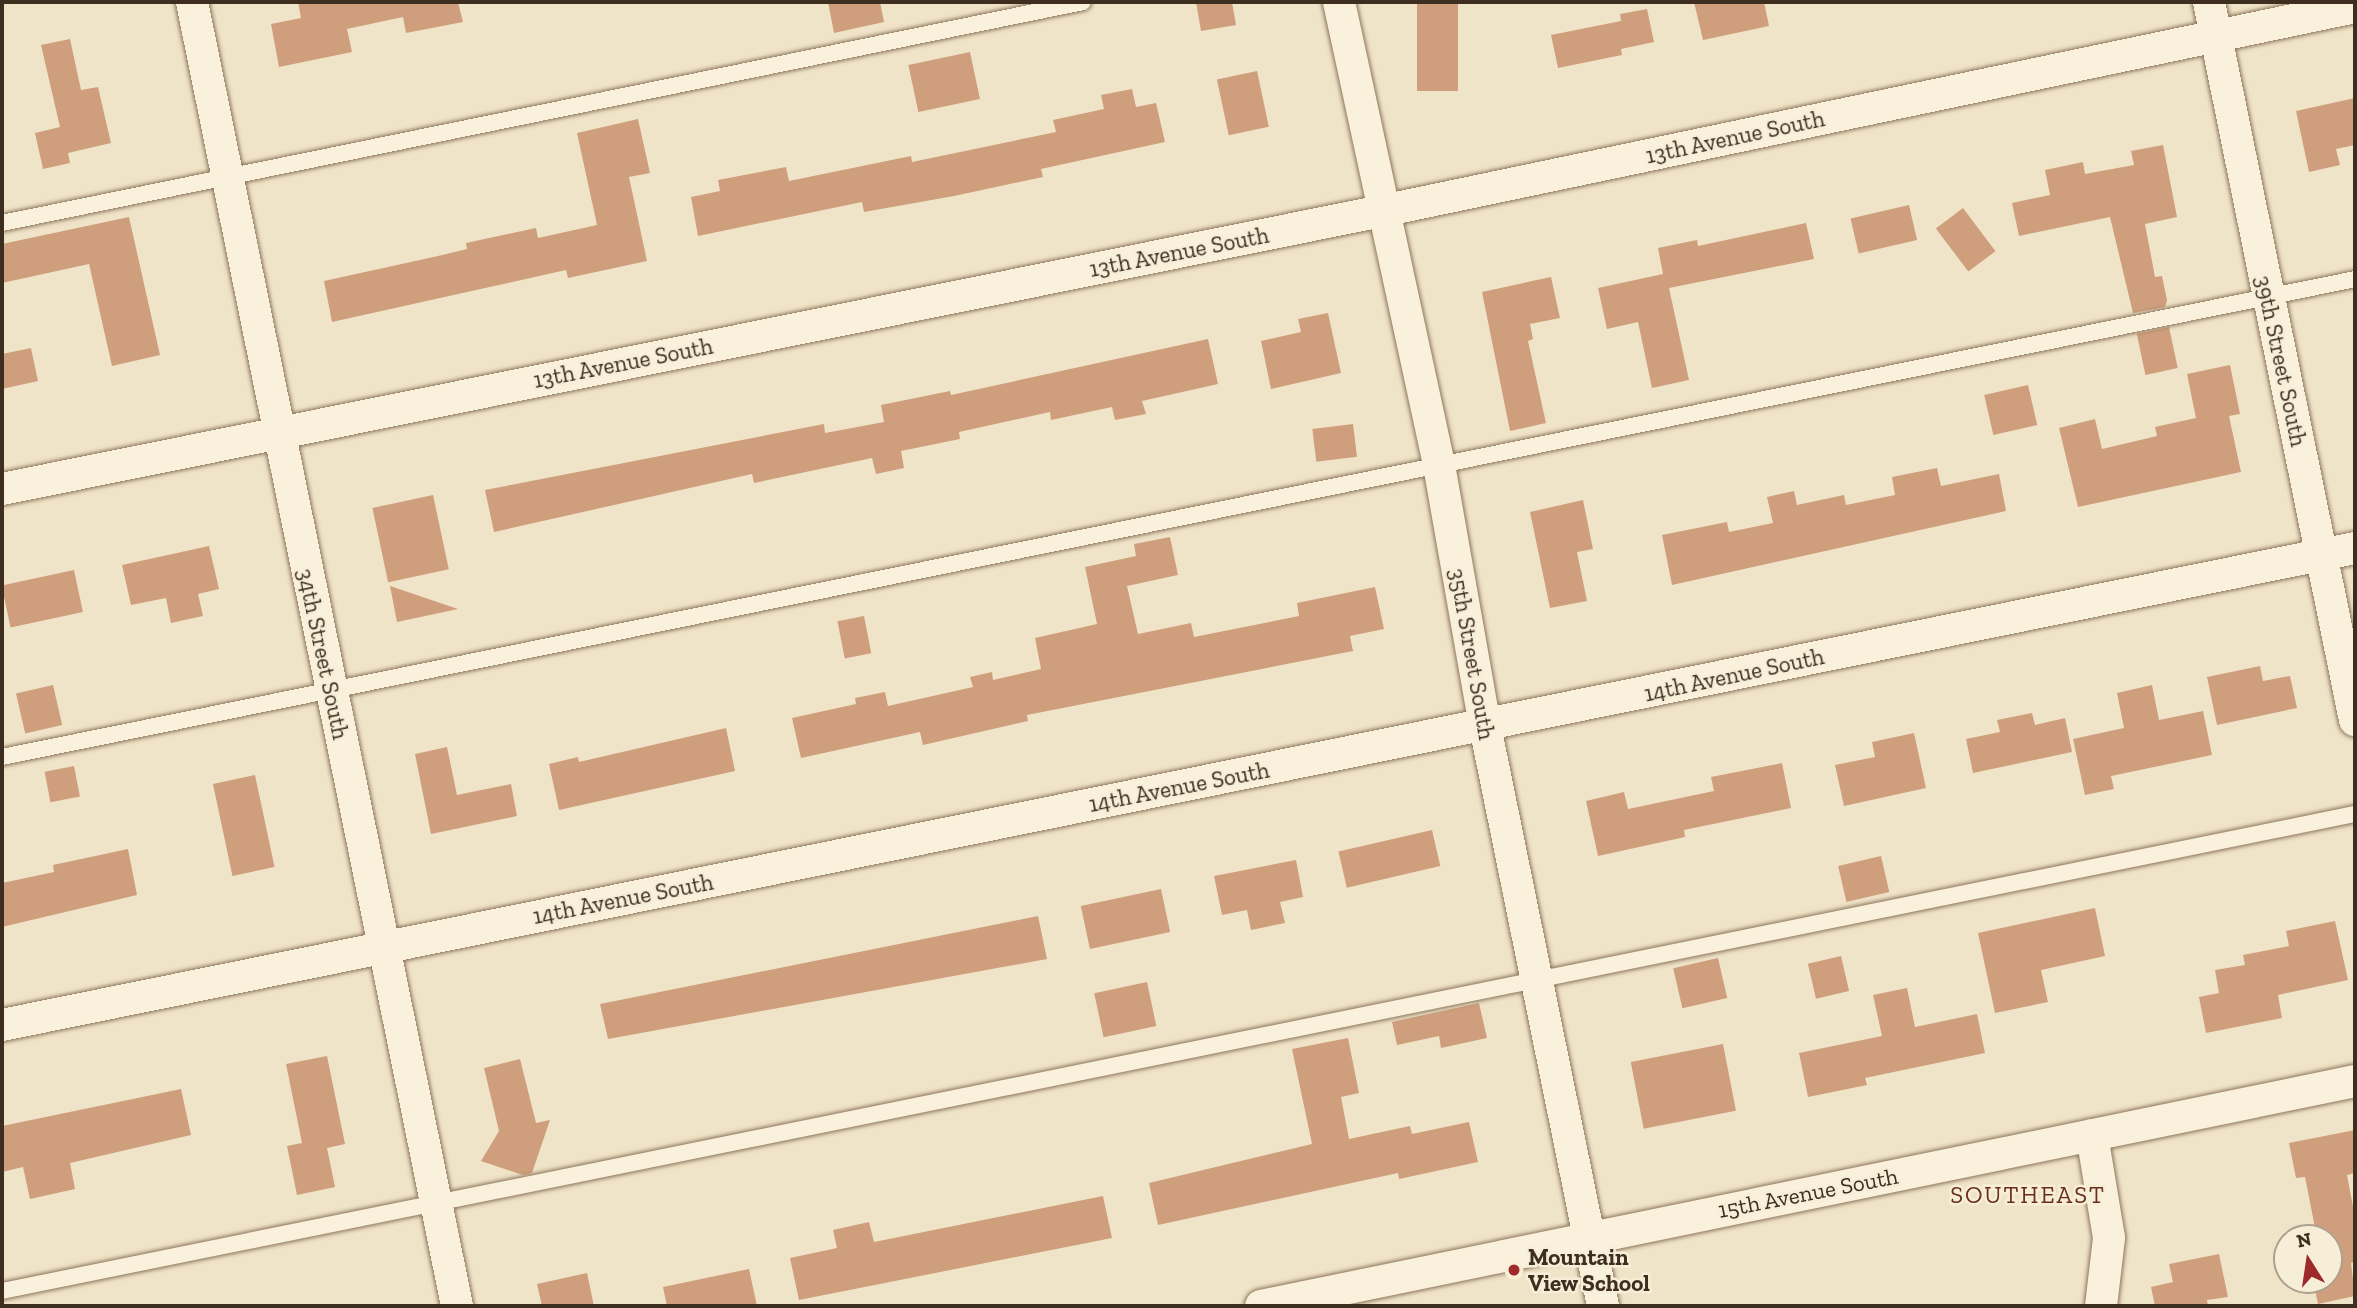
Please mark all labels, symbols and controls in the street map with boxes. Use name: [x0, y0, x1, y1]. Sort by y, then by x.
street label: 13th Avenue South: [1643, 104, 1827, 170]
street label: 13th Avenue South: [1086, 221, 1272, 283]
street label: 39th Street South: [2249, 273, 2313, 449]
street label: 13th Avenue South: [530, 332, 716, 394]
street label: 34th Street South: [291, 566, 355, 742]
street label: 35th Street South: [1443, 566, 1501, 742]
street label: 14th Avenue South: [1641, 642, 1827, 708]
street label: 14th Avenue South: [1086, 756, 1272, 818]
street label: 14th Avenue South: [530, 868, 716, 930]
street label: 15th Avenue South: [1715, 1162, 1901, 1224]
district label: SOUTHEAST: [1951, 1181, 2105, 1209]
north arrow: [2273, 1224, 2343, 1294]
text: N: [2294, 1227, 2313, 1253]
place label: Mountain View School: [1528, 1243, 1650, 1297]
marker: Mountain View School: [1506, 1262, 1522, 1278]

